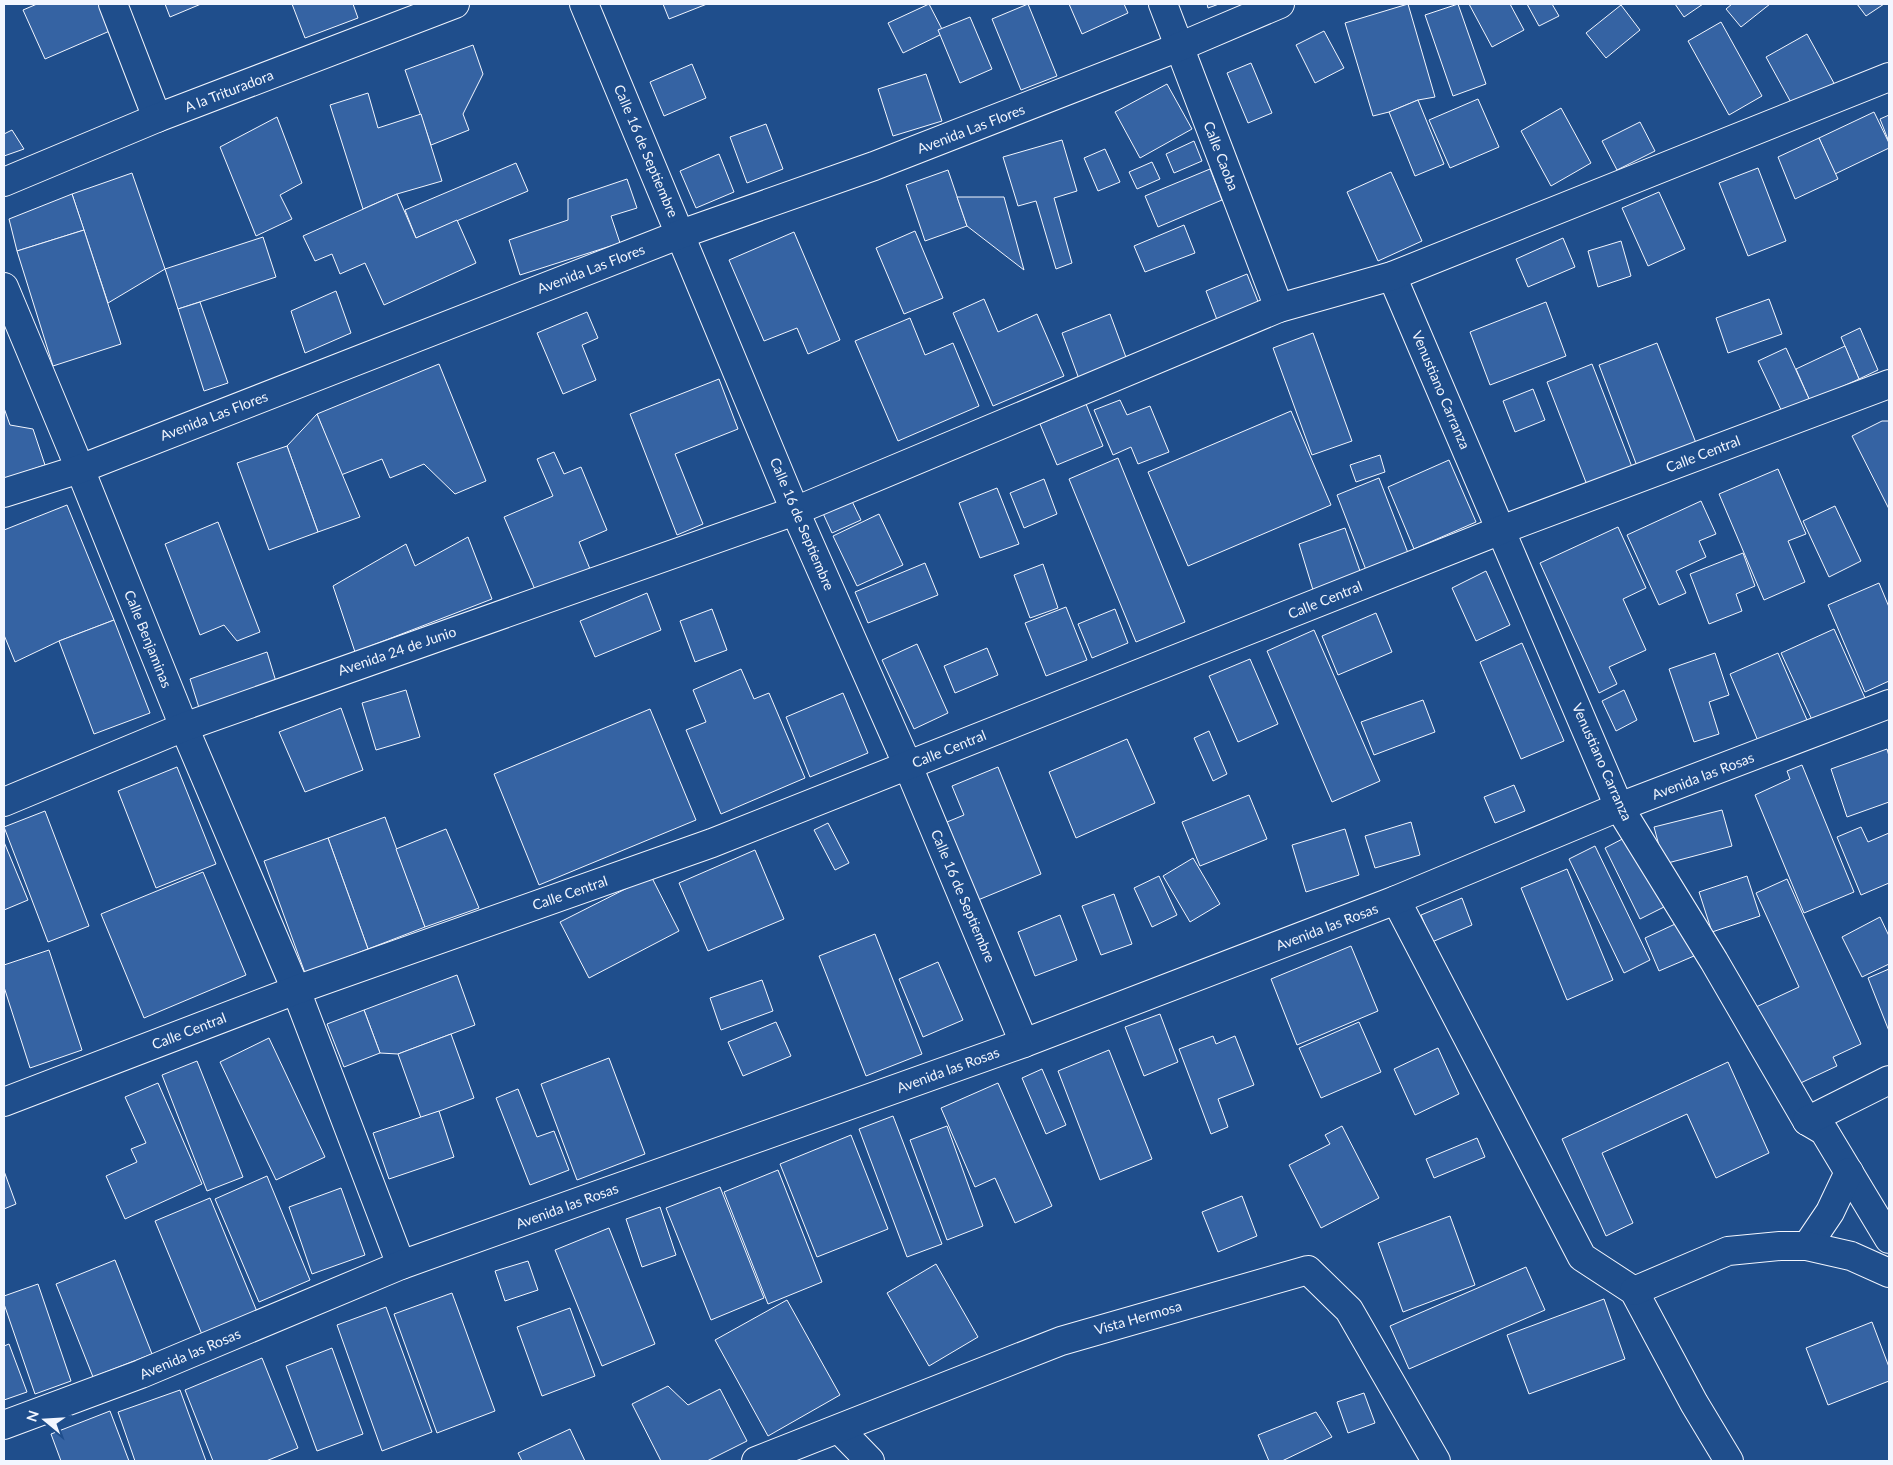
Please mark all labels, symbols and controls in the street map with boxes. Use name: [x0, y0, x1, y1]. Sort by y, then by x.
street label: A la Trituradora: [182, 66, 276, 115]
street label: Calle 16 de Septiembre: [611, 82, 682, 220]
street label: Avenida Las Flores: [915, 100, 1027, 157]
street label: Calle Caoba: [1200, 119, 1242, 193]
street label: Avenida Las Flores: [535, 240, 647, 297]
street label: Venustiano Carranza: [1409, 328, 1474, 452]
street label: Avenida Las Flores: [158, 387, 270, 444]
street label: Calle Central: [1663, 432, 1743, 476]
street label: Calle 16 de Septiembre: [767, 455, 838, 593]
street label: Calle Central: [1285, 577, 1364, 622]
street label: Calle Benjaminas: [121, 587, 176, 690]
street label: Avenida 24 de Junio: [336, 622, 458, 679]
street label: Venustiano Carranza: [1569, 700, 1636, 823]
street label: Calle Central: [909, 726, 988, 771]
street label: Avenida las Rosas: [1649, 748, 1756, 803]
street label: Calle 16 de Septiembre: [928, 827, 999, 965]
street label: Calle Central: [530, 872, 610, 913]
street label: Avenida las Rosas: [1273, 899, 1380, 954]
street label: Calle Central: [149, 1009, 229, 1053]
street label: Avenida las Rosas: [894, 1043, 1002, 1096]
street label: Avenida las Rosas: [513, 1179, 621, 1232]
street label: Vista Hermosa: [1092, 1297, 1183, 1338]
street label: Avenida las Rosas: [137, 1325, 243, 1382]
north arrow: [20, 1395, 70, 1445]
text: N: [22, 1408, 42, 1424]

